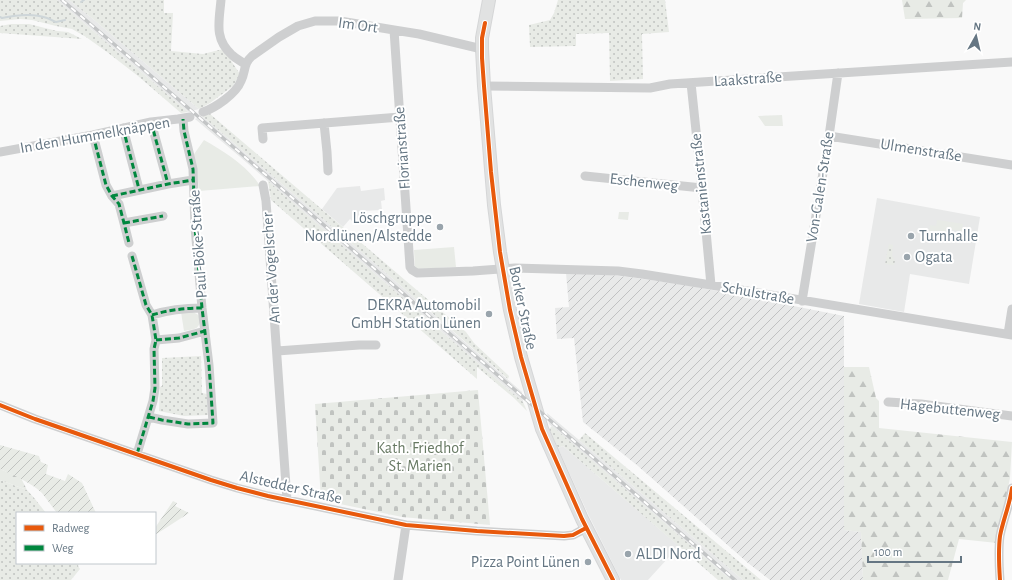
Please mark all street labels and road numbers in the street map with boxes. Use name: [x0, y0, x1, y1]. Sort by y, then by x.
street label: Im Ort: [337, 14, 379, 36]
street label: Laakstraße: [713, 69, 783, 89]
street label: Florianstraße: [391, 106, 413, 190]
street label: In den Hummelknäppen: [19, 114, 171, 156]
street label: Von-Galen-Straße: [803, 131, 837, 243]
street label: Kastanienstraße: [688, 133, 714, 235]
street label: Ulmenstraße: [879, 136, 963, 164]
street label: Eschenweg: [609, 170, 679, 194]
street label: Paul-Böke-Straße: [186, 189, 210, 299]
street label: An der Vogelscher: [259, 211, 283, 324]
street label: Borker Straße: [506, 265, 540, 351]
street label: Schulstraße: [720, 279, 796, 307]
street label: Hagebuttenweg: [899, 396, 1001, 422]
street label: Alstedder Straße: [238, 467, 344, 507]

